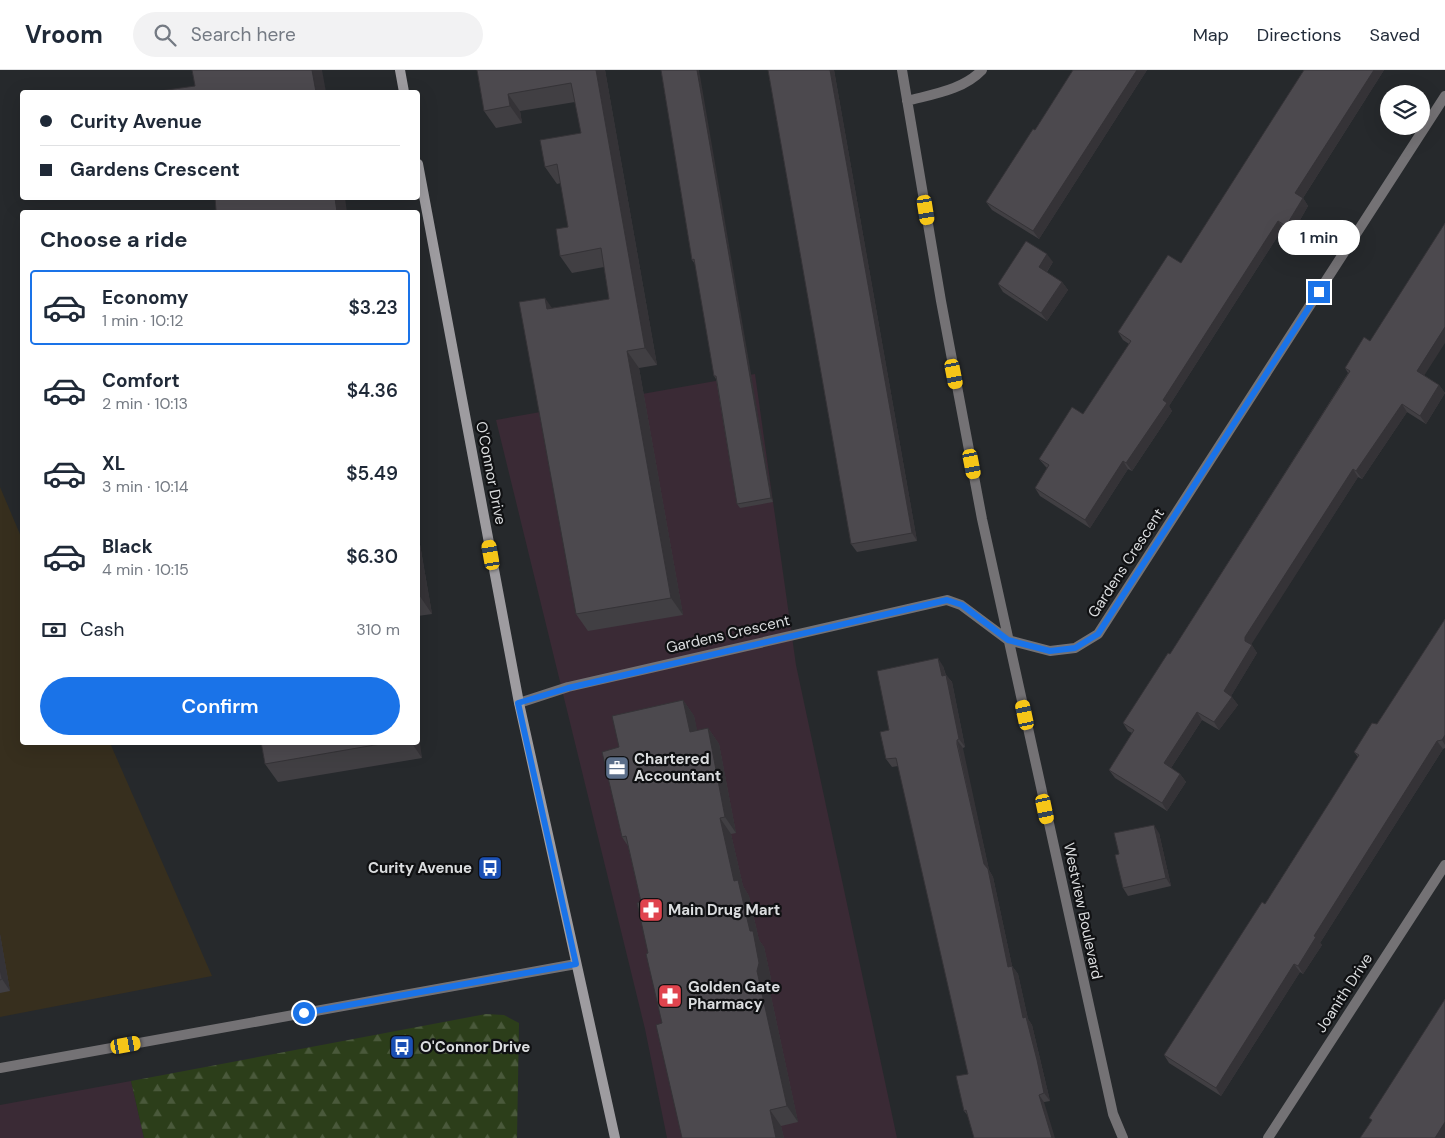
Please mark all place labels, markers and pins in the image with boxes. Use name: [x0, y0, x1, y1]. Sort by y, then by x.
place label: Chartered Accountant: [634, 749, 721, 786]
office icon: Chartered Accountant: [604, 755, 630, 781]
bus stop icon: Curity Avenue: [477, 855, 503, 881]
place label: Curity Avenue: [368, 858, 472, 878]
pharmacy icon: Main Drug Mart: [638, 897, 664, 923]
place label: Main Drug Mart: [668, 900, 780, 920]
place label: Golden Gate Pharmacy: [688, 977, 780, 1014]
pharmacy icon: Golden Gate Pharmacy: [657, 983, 683, 1009]
bus stop icon: O'Connor Drive: [389, 1034, 415, 1060]
place label: O'Connor Drive: [420, 1037, 530, 1057]

